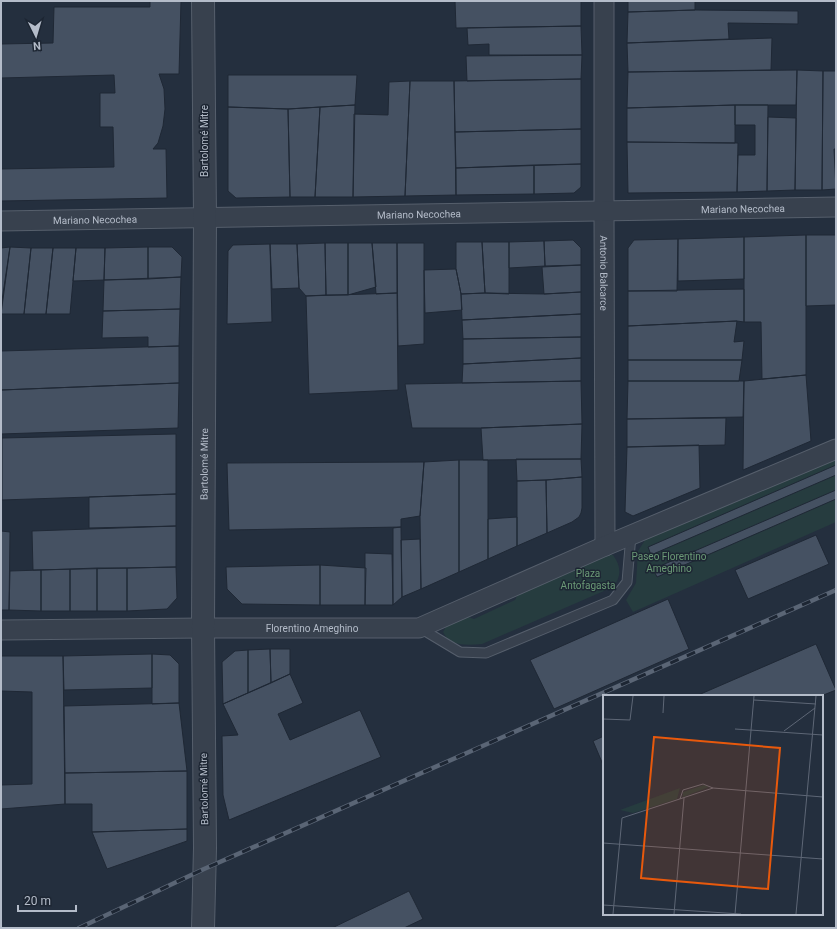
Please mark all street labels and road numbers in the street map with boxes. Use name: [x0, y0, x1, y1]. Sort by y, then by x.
street label: Bartolomé Mitre: [199, 105, 210, 177]
street label: Mariano Necochea: [701, 202, 785, 215]
street label: Mariano Necochea: [377, 208, 461, 220]
street label: Mariano Necochea: [53, 213, 137, 226]
street label: Antonio Balcarce: [599, 235, 610, 311]
street label: Bartolomé Mitre: [198, 428, 209, 500]
street label: Florentino Ameghino: [266, 623, 359, 634]
street label: Bartolomé Mitre: [198, 753, 210, 825]

